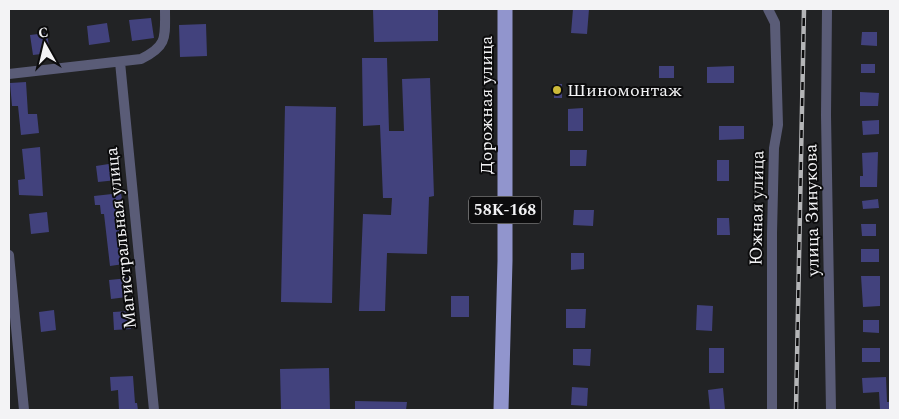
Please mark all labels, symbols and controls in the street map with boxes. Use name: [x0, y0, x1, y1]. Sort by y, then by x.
north arrow: [20, 20, 70, 70]
text: С: [37, 22, 50, 44]
street label: Дорожная улица: [473, 35, 500, 174]
place label: Шиномонтаж: [567, 77, 682, 104]
marker: Шиномонтаж: [551, 84, 563, 96]
street label: улица Зинукова: [797, 143, 827, 278]
street label: Магистральная улица: [98, 146, 144, 330]
street label: Южная улица: [742, 150, 772, 266]
road number: 58К-168: [469, 196, 541, 224]

